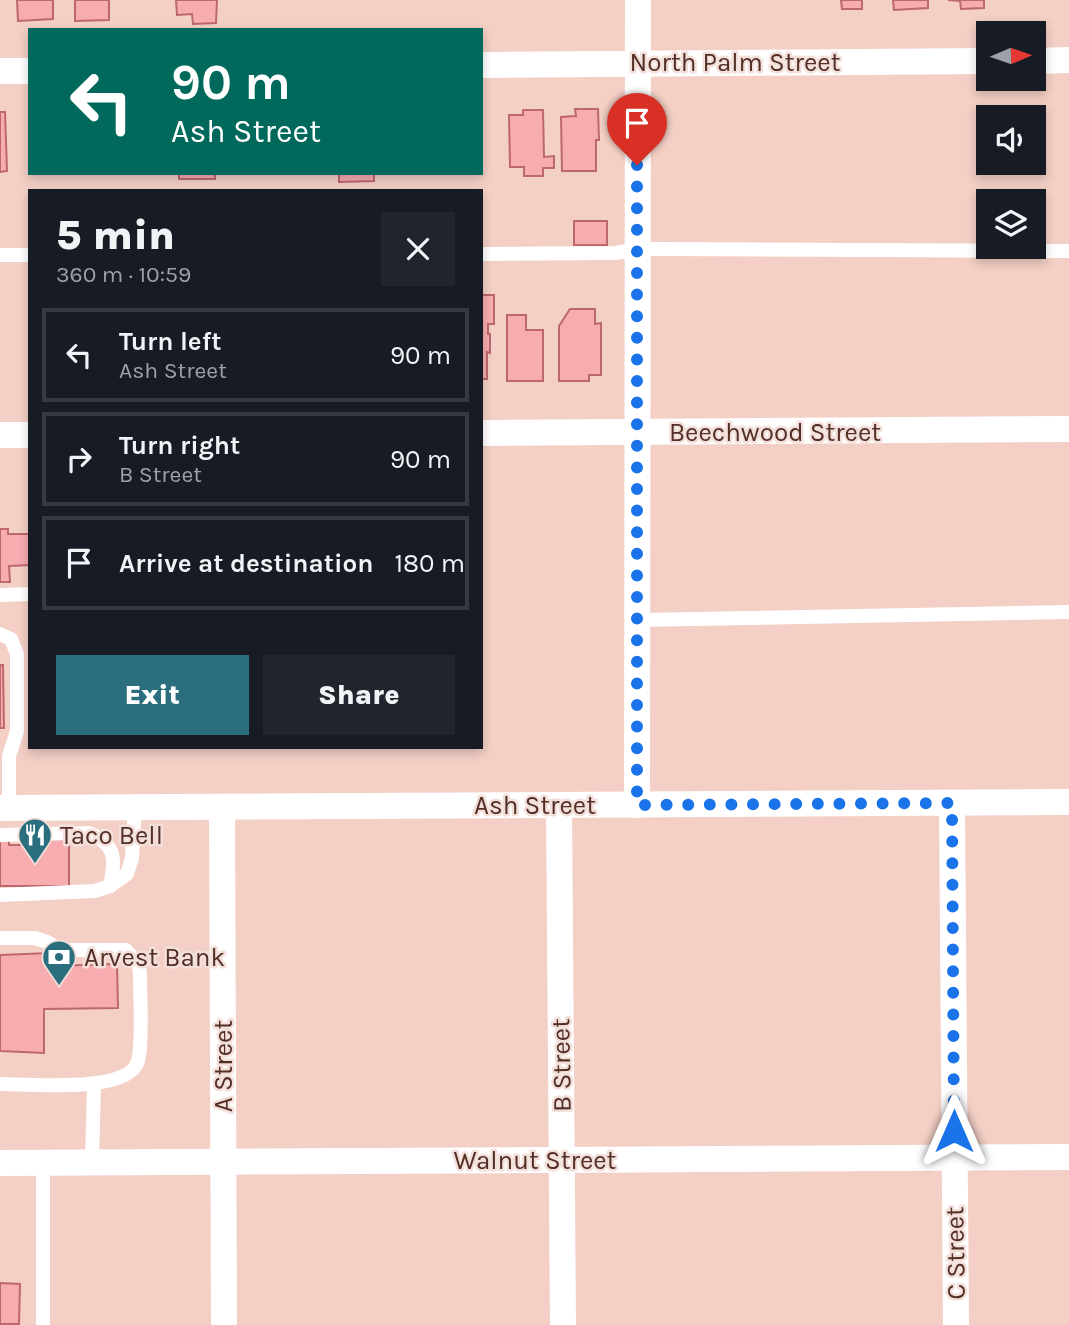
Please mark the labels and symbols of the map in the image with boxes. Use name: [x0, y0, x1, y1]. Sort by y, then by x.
north arrow: [976, 21, 1046, 91]
street label: North Palm Street: [630, 47, 841, 78]
pin: [607, 93, 667, 165]
street label: Beechwood Street: [669, 417, 881, 448]
street label: Ash Street: [474, 790, 596, 821]
restaurant icon: Taco Bell: [16, 816, 54, 865]
place label: Taco Bell: [60, 820, 163, 851]
bank icon: Arvest Bank: [40, 938, 78, 987]
place label: Arvest Bank: [84, 942, 225, 973]
street label: B Street: [545, 1018, 578, 1112]
street label: A Street: [208, 1020, 239, 1112]
position arrow: [917, 1094, 991, 1168]
street label: Walnut Street: [454, 1145, 617, 1176]
street label: C Street: [939, 1206, 972, 1300]

